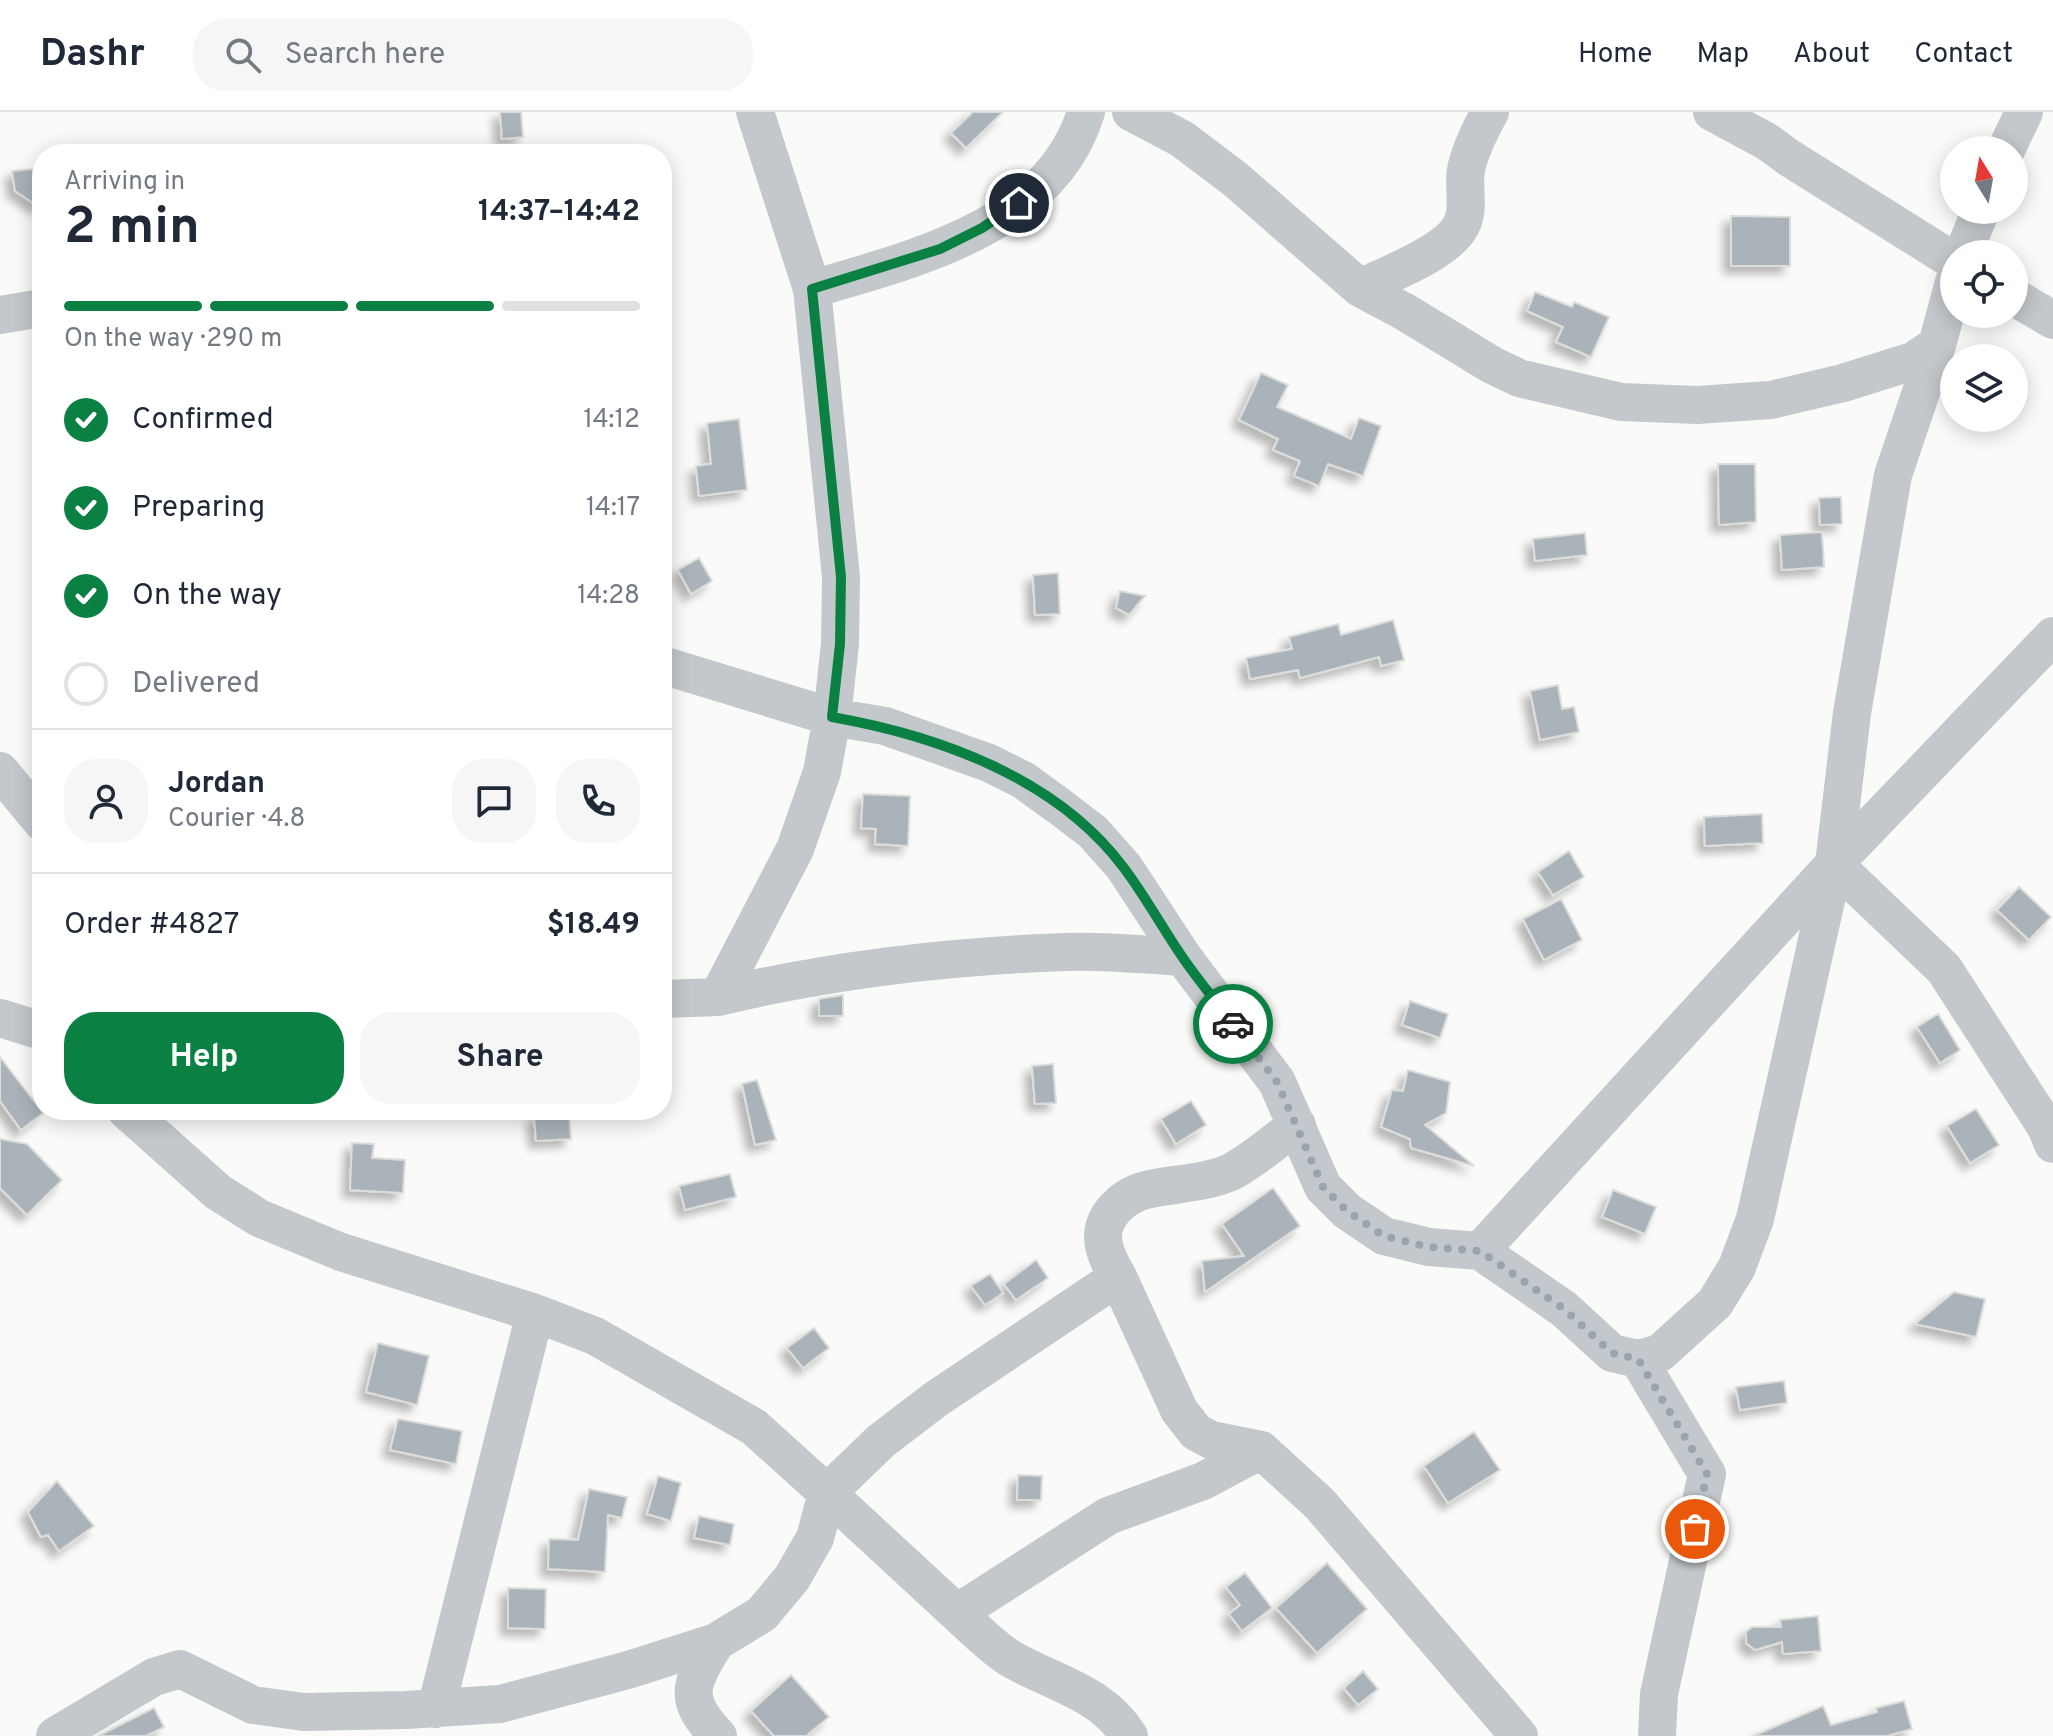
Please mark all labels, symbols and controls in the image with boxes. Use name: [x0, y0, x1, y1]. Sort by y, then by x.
search box: [193, 19, 753, 91]
text: Dashr: [40, 31, 145, 80]
icon: search: [221, 33, 265, 77]
text: Search here: [285, 37, 445, 74]
text: Home: [1578, 37, 1652, 73]
text: Map: [1696, 37, 1749, 73]
text: About: [1793, 37, 1870, 73]
text: Contact: [1914, 37, 2013, 73]
north arrow: [1940, 136, 2028, 224]
map controls: [1940, 136, 2028, 432]
text: Arriving in: [64, 166, 185, 199]
pin: [985, 169, 1053, 237]
icon: home: [997, 181, 1041, 225]
text: 14:37–14:42: [478, 194, 640, 231]
text: 2 min: [64, 196, 200, 262]
button: locate: [1940, 240, 2028, 328]
text: On the way · 290 m: [64, 323, 282, 356]
button: layers: [1940, 344, 2028, 432]
icon: check: [64, 398, 108, 442]
text: Confirmed: [132, 402, 274, 439]
text: 14:12: [583, 404, 640, 437]
icon: check: [64, 486, 108, 530]
text: Preparing: [132, 490, 265, 527]
text: 14:17: [586, 492, 640, 525]
icon: check: [64, 574, 108, 618]
text: On the way: [132, 578, 282, 615]
text: 14:28: [577, 580, 640, 613]
text: Delivered: [132, 666, 260, 703]
button: person: [64, 759, 148, 843]
button: chat: [452, 759, 536, 843]
button: phone: [556, 759, 640, 843]
text: Jordan: [168, 766, 265, 803]
text: Courier · 4.8: [168, 803, 305, 836]
text: Order #4827: [64, 907, 240, 944]
text: $18.49: [547, 907, 640, 944]
courier: [1193, 984, 1273, 1064]
icon: car: [1211, 1002, 1255, 1046]
button: Help: [64, 1012, 344, 1104]
button: Share: [360, 1012, 640, 1104]
pin: [1661, 1495, 1729, 1563]
icon: bag: [1673, 1507, 1717, 1551]

